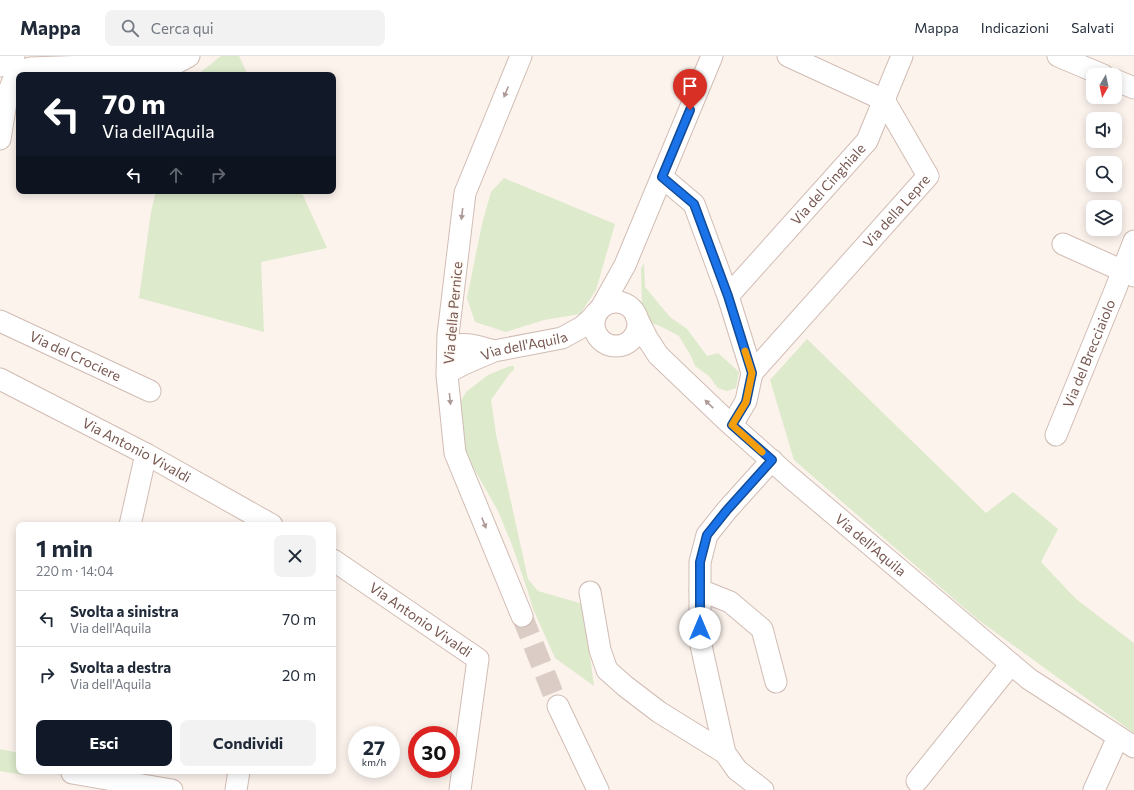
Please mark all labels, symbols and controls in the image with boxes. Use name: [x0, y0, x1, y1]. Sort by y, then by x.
search box: [105, 10, 385, 46]
text: Mappa: [20, 16, 81, 39]
icon: search: [119, 17, 141, 39]
text: Cerca qui: [151, 19, 214, 37]
text: Mappa: [914, 19, 959, 36]
text: Indicazioni: [981, 19, 1049, 36]
text: Salvati: [1071, 19, 1114, 36]
north arrow: [1086, 68, 1122, 104]
map controls: [1086, 68, 1122, 236]
pin: [673, 69, 707, 110]
icon: arrive: [679, 75, 701, 97]
text: 70 m: [102, 86, 166, 120]
one-way arrow: [503, 87, 509, 99]
icon: left: [36, 88, 88, 140]
button: sound: [1086, 112, 1122, 148]
text: Via dell'Aquila: [102, 120, 215, 142]
street label: Via del Cinghiale: [787, 140, 869, 228]
button: search: [1086, 156, 1122, 192]
icon: left: [123, 164, 145, 186]
icon: ahead: [165, 164, 187, 186]
icon: right: [207, 164, 229, 186]
street label: Via della Lepre: [859, 171, 933, 251]
button: layers: [1086, 200, 1122, 236]
one-way arrow: [459, 208, 465, 220]
street label: Via della Pernice: [440, 261, 465, 365]
street label: Via del Brecciaiolo: [1059, 297, 1118, 410]
street label: Via del Crociere: [27, 327, 124, 384]
street label: Via dell'Aquila: [478, 328, 570, 364]
one-way arrow: [446, 393, 453, 405]
one-way arrow: [704, 399, 714, 408]
street label: Via Antonio Vivaldi: [80, 414, 194, 486]
street label: Via dell'Aquila: [832, 510, 910, 579]
one-way arrow: [482, 517, 488, 529]
text: 1 min: [36, 533, 93, 562]
button: close: [274, 535, 316, 577]
text: 220 m · 14:04: [36, 563, 113, 579]
street label: Via Antonio Vivaldi: [366, 578, 475, 660]
text: Svolta a sinistra: [70, 602, 179, 620]
position arrow: [679, 607, 721, 649]
icon: left: [36, 608, 58, 630]
text: 70 m: [282, 610, 316, 628]
text: Via dell'Aquila: [70, 620, 151, 636]
text: Svolta a destra: [70, 658, 171, 676]
icon: right: [36, 664, 58, 686]
text: 20 m: [282, 666, 316, 684]
text: Via dell'Aquila: [70, 676, 151, 692]
button: Esci: [36, 720, 172, 766]
button: Condividi: [180, 720, 316, 766]
speed limit sign: 30: [408, 726, 460, 778]
text: 27: [363, 735, 385, 759]
text: km/h: [362, 756, 386, 768]

